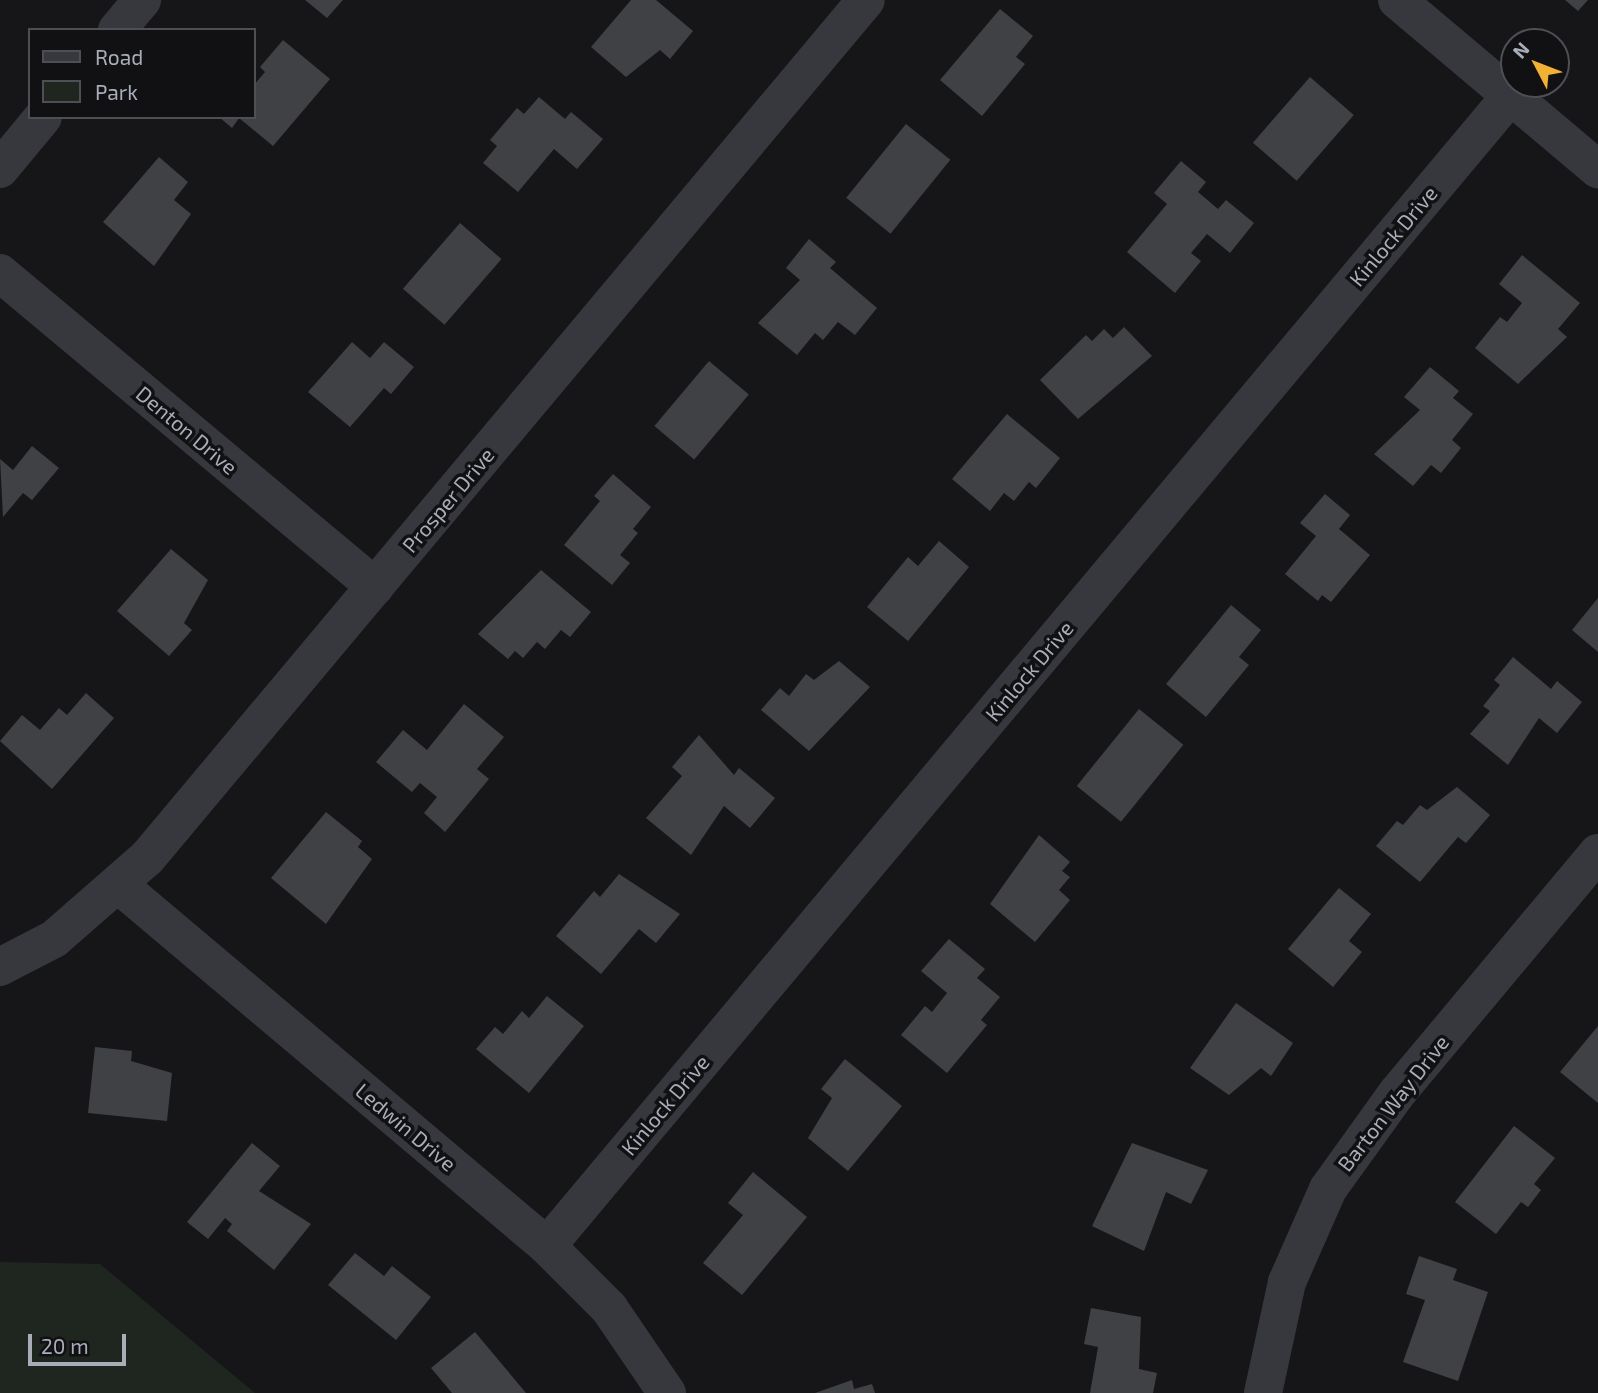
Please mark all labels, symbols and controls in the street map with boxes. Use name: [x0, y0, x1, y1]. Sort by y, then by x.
legend: [28, 28, 256, 119]
north arrow: [1500, 28, 1570, 98]
text: N: [1507, 37, 1534, 63]
text: Road: [95, 44, 143, 69]
text: Park: [95, 79, 138, 104]
street label: Kinlock Drive: [1344, 181, 1442, 291]
street label: Denton Drive: [131, 380, 243, 480]
street label: Prosper Drive: [397, 442, 499, 558]
street label: Kinlock Drive: [980, 616, 1078, 726]
street label: Barton Way Drive: [1332, 1030, 1454, 1176]
street label: Kinlock Drive: [616, 1050, 714, 1160]
street label: Ledwin Drive: [351, 1078, 461, 1176]
scale bar: [32, 1320, 130, 1364]
text: 20 m: [41, 1333, 89, 1358]

